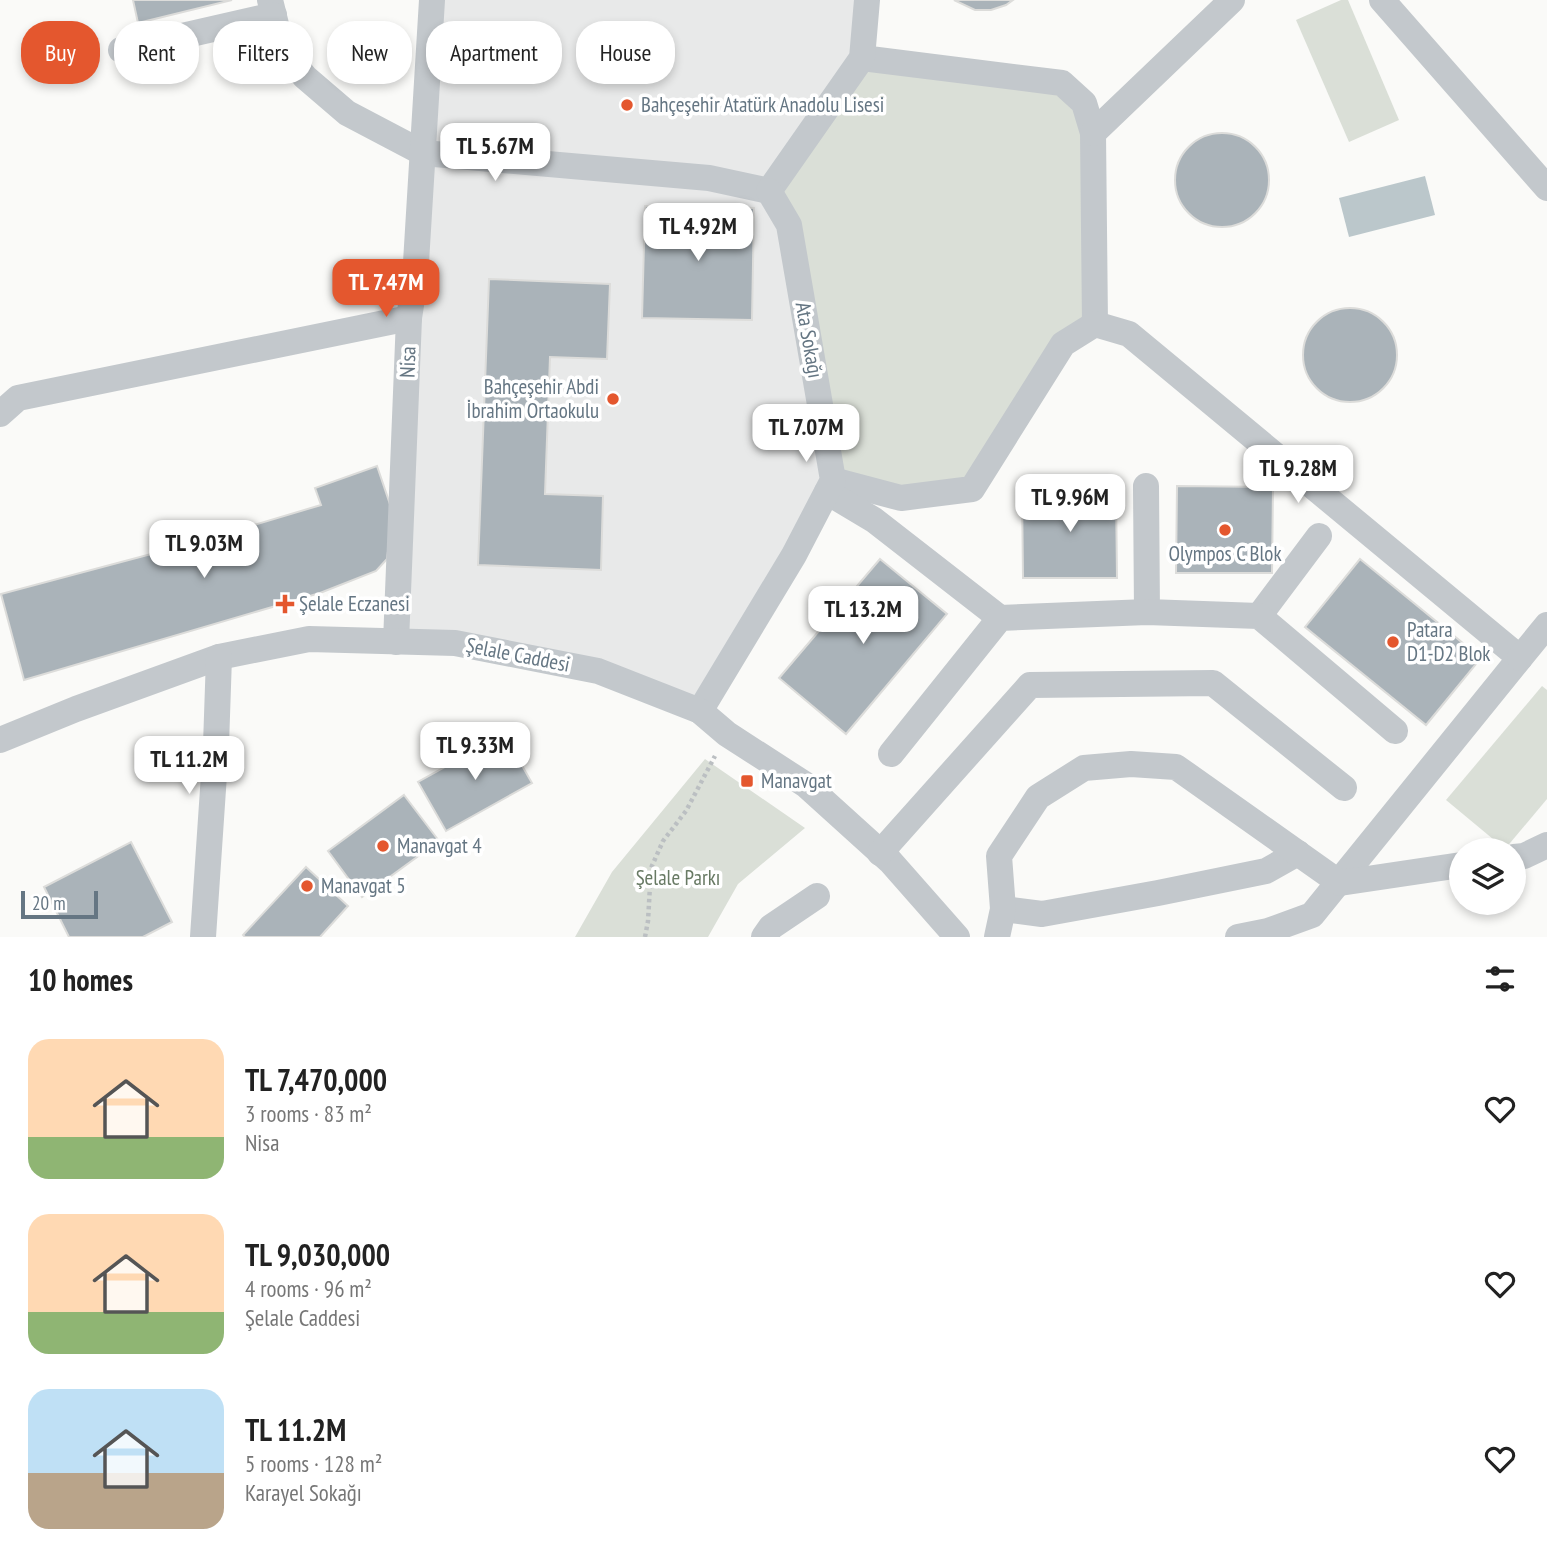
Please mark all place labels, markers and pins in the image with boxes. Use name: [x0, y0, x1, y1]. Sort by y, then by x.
place label: Bahçeşehir Atatürk Anadolu Lisesi: [641, 91, 884, 118]
marker: Bahçeşehir Atatürk Anadolu Lisesi: [619, 97, 635, 113]
pin: TL 5.67M: [423, 124, 567, 183]
pin: TL 4.92M: [626, 204, 770, 263]
pin: TL 7.47M: [314, 260, 458, 319]
place label: Bahçeşehir Abdi İbrahim Ortaokulu: [467, 373, 599, 424]
marker: Bahçeşehir Abdi İbrahim Ortaokulu: [605, 391, 621, 407]
pin: TL 7.07M: [734, 405, 878, 464]
pin: TL 9.28M: [1226, 446, 1370, 505]
pin: TL 9.96M: [998, 475, 1142, 534]
pin: TL 9.03M: [132, 520, 276, 580]
marker: Olympos C Blok: [1217, 522, 1233, 538]
place label: Olympos C Blok: [1168, 540, 1282, 567]
pin: TL 13.2M: [791, 586, 935, 646]
place label: Şelale Eczanesi: [299, 590, 410, 617]
marker: Şelale Eczanesi: [277, 596, 293, 612]
place label: Patara D1-D2 Blok: [1407, 616, 1491, 667]
marker: Patara D1-D2 Blok: [1385, 634, 1401, 650]
pin: TL 9.33M: [403, 722, 547, 782]
pin: TL 11.2M: [117, 736, 261, 796]
place label: Manavgat: [761, 767, 832, 794]
marker: Manavgat: [739, 773, 755, 789]
place label: Manavgat 4: [397, 832, 482, 859]
marker: Manavgat 4: [375, 838, 391, 854]
place label: Manavgat 5: [321, 872, 406, 899]
marker: Manavgat 5: [299, 878, 315, 894]

